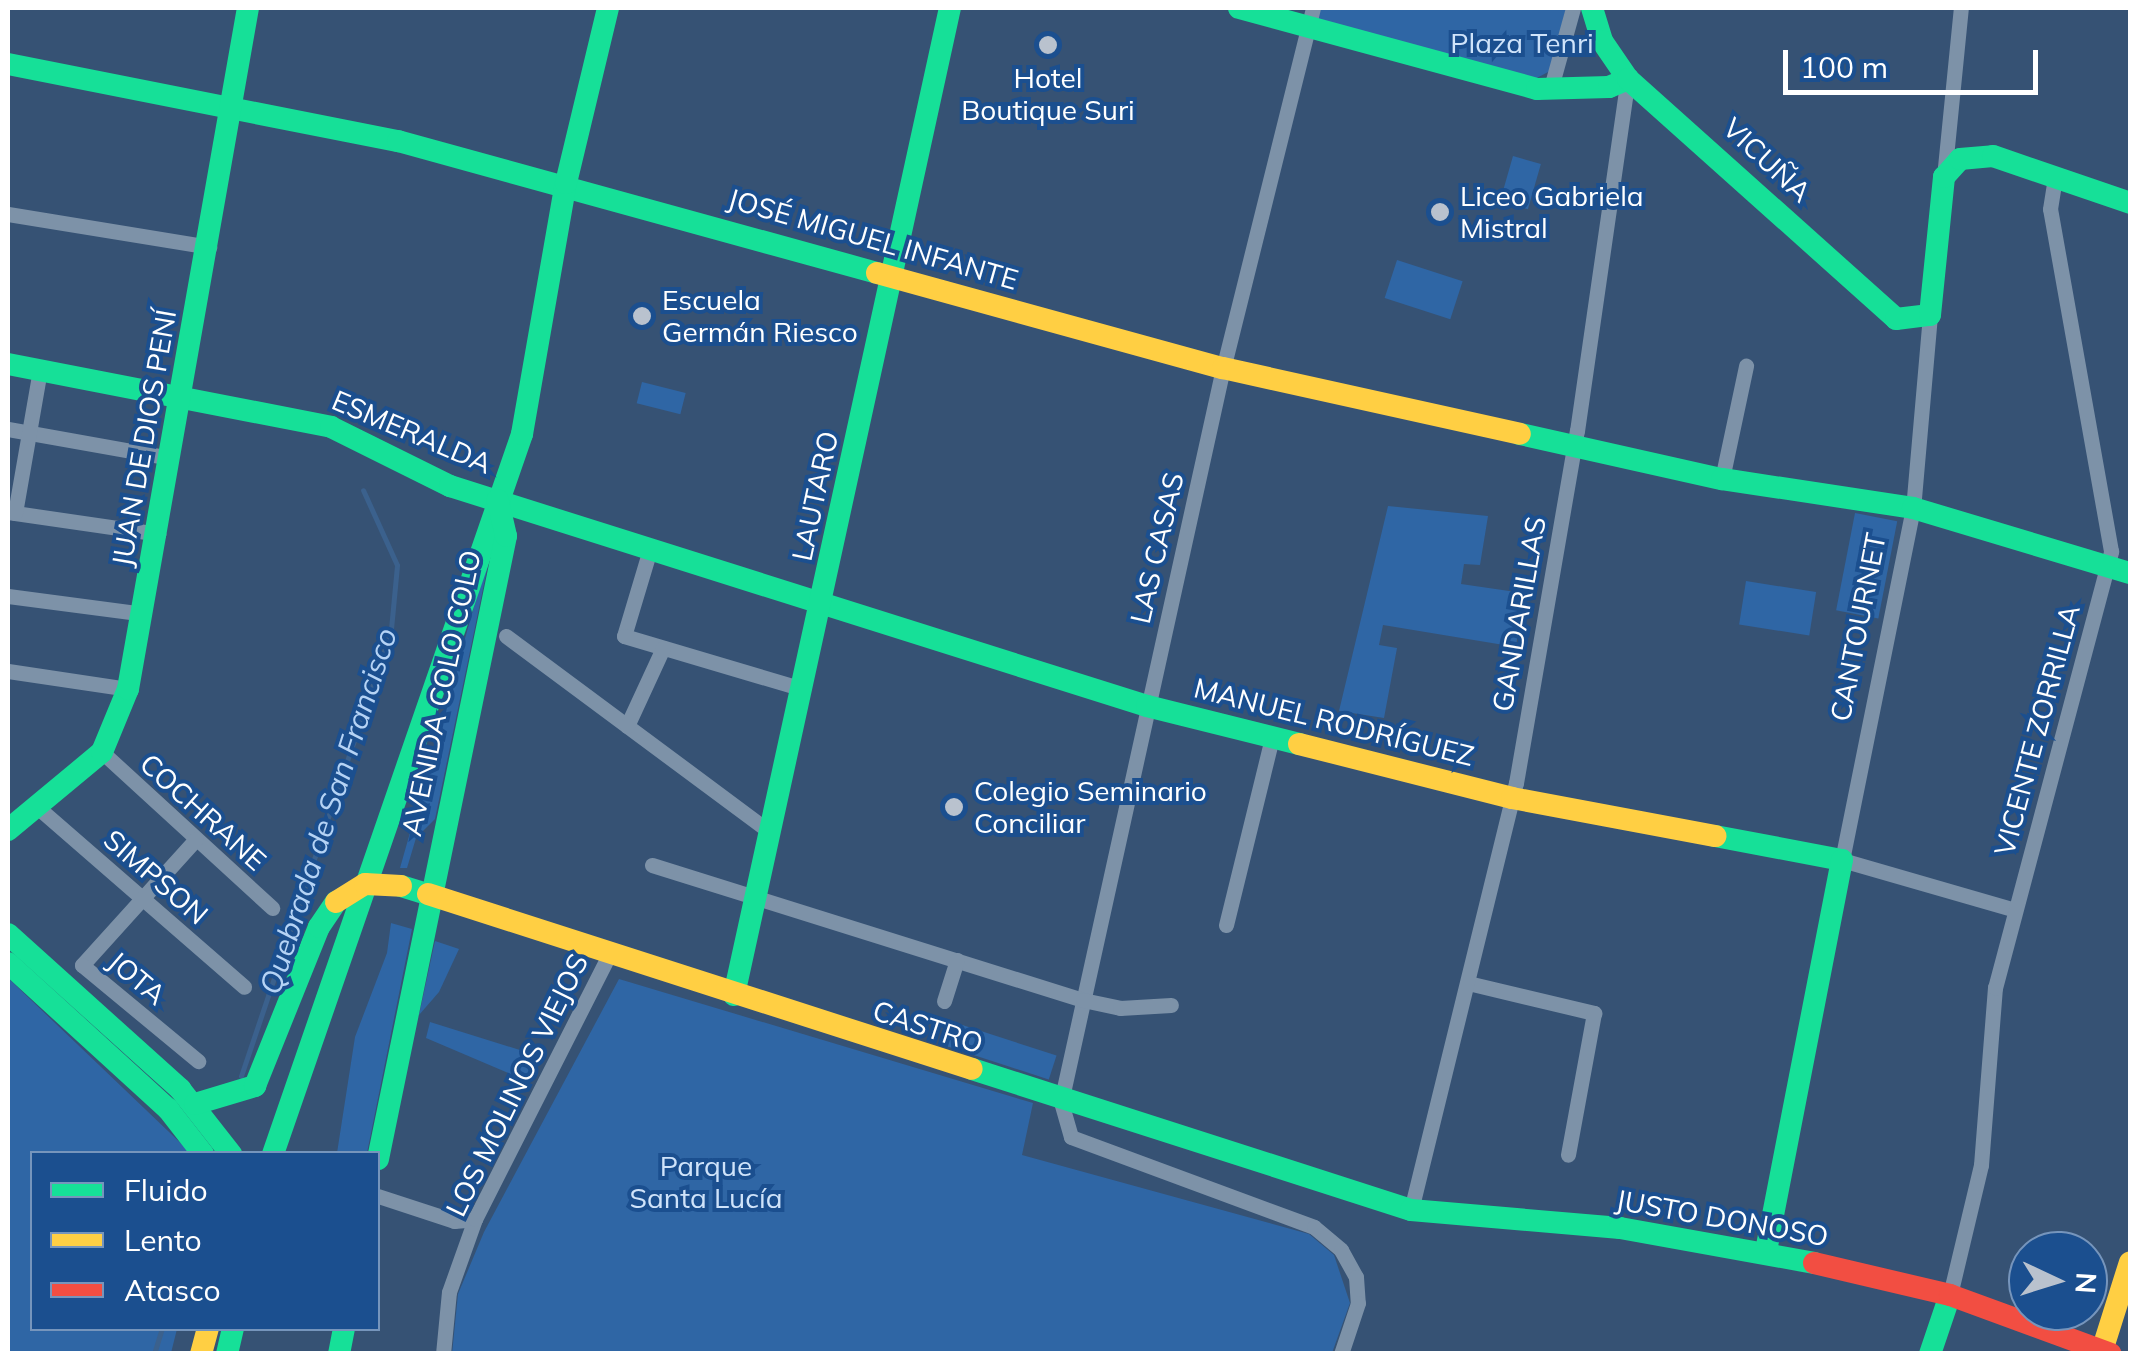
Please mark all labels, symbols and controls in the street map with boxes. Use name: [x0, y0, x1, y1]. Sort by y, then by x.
park label: Plaza Tenri: [1450, 26, 1594, 60]
scale bar: [1788, 30, 2043, 92]
marker: Hotel Boutique Suri: [1037, 34, 1059, 56]
text: 100 m: [1800, 48, 1888, 86]
place label: Hotel Boutique Suri: [961, 61, 1135, 127]
street label: VICUÑA: [1716, 111, 1818, 209]
place label: Liceo Gabriela Mistral: [1460, 179, 1644, 245]
street label: JOSÉ MIGUEL INFANTE: [724, 181, 1022, 297]
marker: Liceo Gabriela Mistral: [1429, 201, 1451, 223]
place label: Escuela Germán Riesco: [662, 283, 858, 349]
marker: Escuela Germán Riesco: [631, 305, 653, 327]
street label: JUAN DE DIOS PENÍ: [105, 307, 183, 569]
street label: ESMERALDA: [327, 383, 497, 481]
street label: LAUTARO: [785, 428, 845, 564]
street label: LAS CASAS: [1123, 469, 1191, 627]
street label: GANDARILLAS: [1485, 514, 1553, 714]
street label: CANTOURNET: [1823, 530, 1893, 724]
street label: AVENIDA COLO COLO: [394, 547, 488, 839]
street label: VICENTE ZORRILLA: [1987, 601, 2087, 859]
water label: Quebrada de San Francisco: [252, 623, 404, 999]
street label: MANUEL RODRÍGUEZ: [1190, 671, 1478, 773]
street label: COCHRANE: [133, 747, 273, 877]
place label: Colegio Seminario Conciliar: [974, 774, 1207, 840]
marker: Colegio Seminario Conciliar: [943, 796, 965, 818]
street label: SIMPSON: [97, 823, 215, 931]
street label: JOTA: [101, 944, 173, 1012]
street label: LOS MOLINOS VIEJOS: [439, 948, 595, 1222]
street label: CASTRO: [869, 993, 987, 1061]
park label: Parque Santa Lucía: [629, 1149, 783, 1215]
legend: [30, 1151, 380, 1331]
text: Fluido: [124, 1171, 208, 1209]
street label: JUSTO DONOSO: [1613, 1183, 1831, 1253]
text: Lento: [124, 1221, 202, 1259]
north arrow: [2008, 1231, 2108, 1331]
text: Atasco: [124, 1271, 221, 1309]
text: N: [2068, 1271, 2105, 1295]

